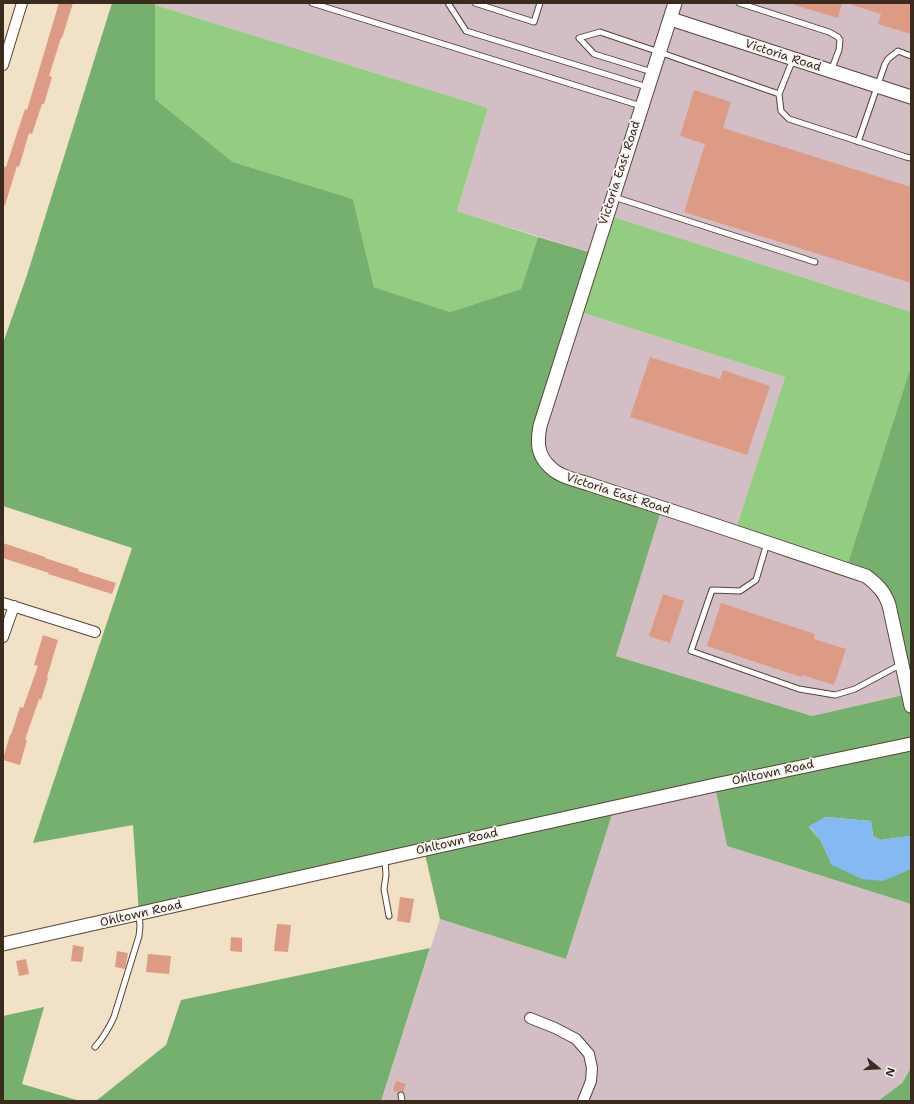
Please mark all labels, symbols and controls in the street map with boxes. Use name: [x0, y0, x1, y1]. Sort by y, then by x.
street label: Victoria Road: [743, 37, 823, 75]
street label: Victoria East Road: [596, 119, 644, 227]
street label: Victoria East Road: [564, 470, 672, 518]
street label: Ohltown Road: [731, 757, 815, 789]
street label: Ohltown Road: [415, 826, 499, 858]
street label: Ohltown Road: [99, 898, 183, 930]
north arrow: [858, 1048, 898, 1088]
text: N: [881, 1065, 898, 1078]

